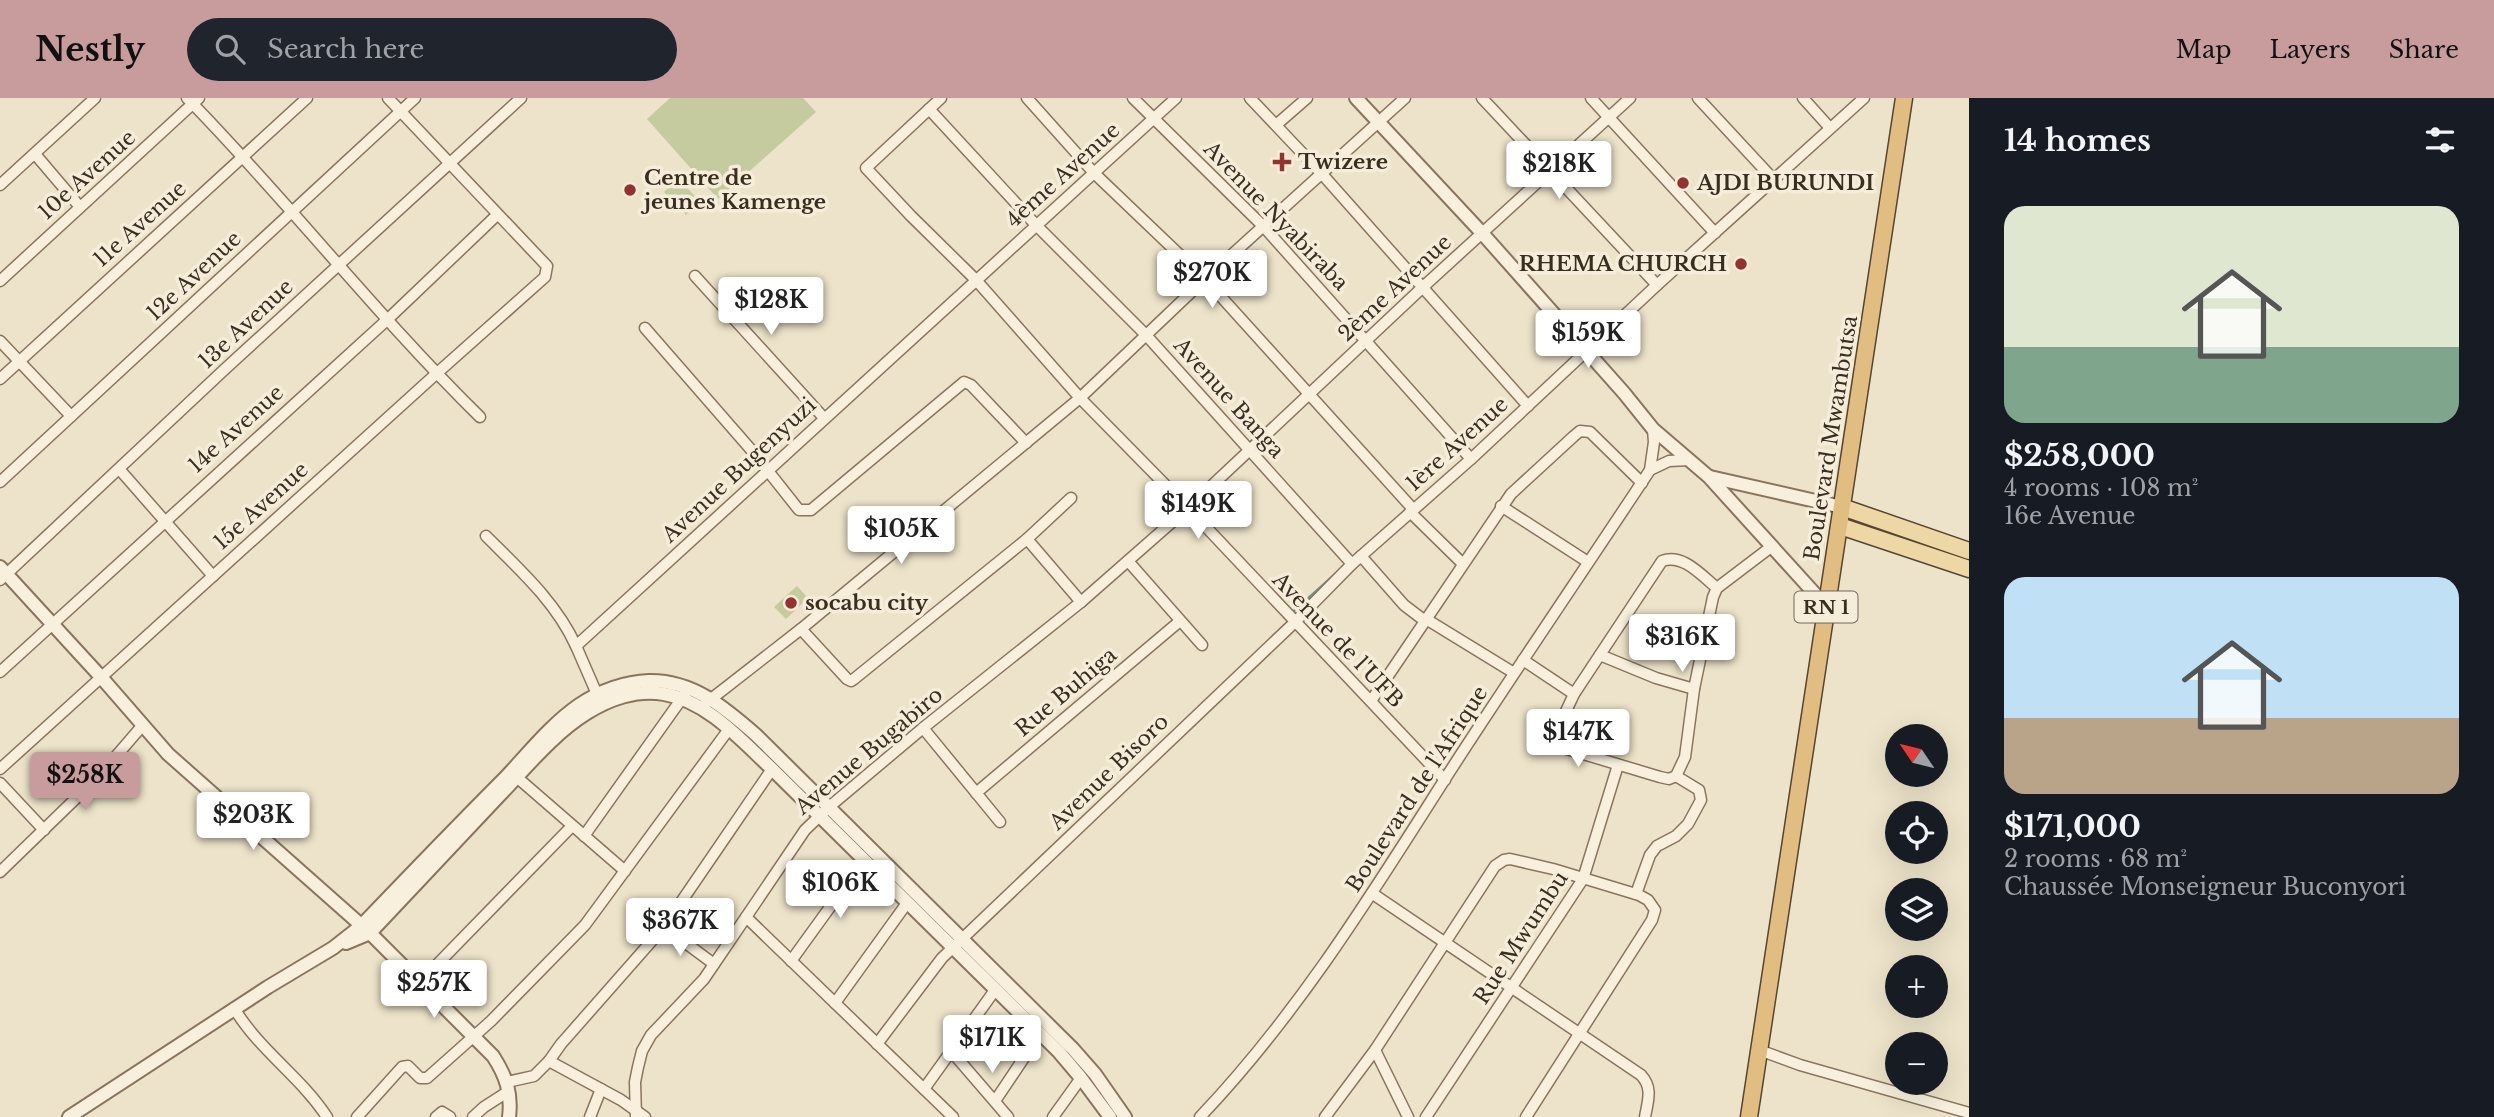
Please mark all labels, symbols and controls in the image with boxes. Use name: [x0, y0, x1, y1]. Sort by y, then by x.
search box: [187, 18, 677, 81]
text: Nestly: [35, 29, 145, 70]
icon: search: [211, 30, 249, 68]
text: Search here: [267, 33, 424, 65]
text: Map: [2176, 35, 2232, 64]
text: Layers: [2270, 35, 2351, 64]
text: Share: [2389, 35, 2459, 64]
street label: 4ème Avenue: [1001, 117, 1125, 233]
icon: filters: [2421, 121, 2459, 159]
text: 14 homes: [2004, 122, 2151, 159]
street label: 10e Avenue: [33, 125, 141, 225]
street label: Avenue Nyabiraba: [1197, 135, 1354, 296]
pin: $218K: [1510, 141, 1608, 201]
place label: Twizere: [1298, 149, 1388, 175]
text: $218K: [1522, 150, 1596, 178]
marker: Twizere: [1272, 152, 1292, 172]
place label: Centre de jeunes Kamenge: [640, 165, 826, 215]
place label: AJDI BURUNDI: [1696, 170, 1874, 196]
marker: AJDI BURUNDI: [1675, 175, 1691, 191]
street label: 11e Avenue: [88, 176, 192, 272]
marker: Centre de jeunes Kamenge: [622, 182, 638, 198]
street label: 12e Avenue: [141, 226, 247, 326]
street label: 2ème Avenue: [1333, 229, 1457, 347]
pin: $270K: [1163, 250, 1261, 310]
place label: RHEMA CHURCH: [1519, 251, 1727, 277]
icon: home: [2169, 251, 2295, 377]
marker: RHEMA CHURCH: [1733, 256, 1749, 272]
text: $270K: [1173, 259, 1251, 287]
street label: 13e Avenue: [193, 274, 299, 374]
pin: $128K: [722, 278, 820, 337]
text: $128K: [734, 286, 808, 314]
pin: $159K: [1539, 310, 1637, 370]
street label: Boulevard Mwambutsa: [1799, 313, 1863, 562]
text: $159K: [1552, 319, 1624, 347]
street label: Avenue Banga: [1168, 332, 1290, 464]
street label: 14e Avenue: [183, 380, 289, 478]
street label: 1ère Avenue: [1401, 391, 1513, 497]
street label: Avenue Bugenyuzi: [656, 392, 821, 549]
text: $258,000: [2004, 437, 2155, 474]
street label: 15e Avenue: [208, 457, 314, 555]
text: 4 rooms · 108 m²: [2004, 474, 2198, 502]
pin: $149K: [1149, 482, 1247, 541]
text: $149K: [1161, 490, 1235, 518]
text: 16e Avenue: [2004, 502, 2136, 530]
pin: $105K: [852, 506, 950, 566]
text: $105K: [864, 515, 938, 543]
street label: Avenue de l'UFB: [1266, 566, 1409, 713]
place label: socabu city: [805, 590, 929, 616]
road number: RN 1: [1794, 592, 1857, 622]
marker: socabu city: [783, 595, 799, 611]
pin: $316K: [1633, 614, 1731, 674]
icon: home: [2169, 622, 2295, 748]
text: $316K: [1645, 623, 1719, 651]
street label: Rue Buhiga: [1010, 642, 1122, 742]
street label: Boulevard de l'Afrique: [1341, 681, 1493, 897]
street label: Avenue Bugabiro: [789, 682, 948, 821]
street label: Avenue Bisoro: [1043, 708, 1174, 836]
pin: $147K: [1529, 710, 1627, 769]
text: $147K: [1542, 718, 1614, 746]
north arrow: [1885, 724, 1948, 788]
map controls: [1885, 724, 1948, 1095]
pin: $258K: [36, 752, 134, 812]
text: $258K: [47, 761, 123, 789]
pin: $203K: [204, 792, 302, 852]
text: $203K: [213, 801, 293, 829]
button: locate: [1885, 801, 1948, 864]
text: $171,000: [2004, 808, 2141, 845]
text: 2 rooms · 68 m²: [2004, 845, 2187, 873]
pin: $106K: [791, 860, 889, 920]
street label: Rue Mwumbu: [1468, 867, 1574, 1009]
text: $106K: [802, 869, 878, 897]
text: Chaussée Monseigneur Buconyori: [2004, 873, 2406, 901]
button: layers: [1885, 878, 1948, 941]
pin: $367K: [631, 898, 729, 958]
text: $367K: [642, 907, 718, 935]
button: +: [1885, 955, 1948, 1018]
pin: $257K: [385, 960, 483, 1020]
text: $257K: [397, 969, 471, 997]
pin: $171K: [943, 1016, 1041, 1075]
text: $171K: [959, 1024, 1025, 1052]
button: −: [1885, 1032, 1948, 1095]

